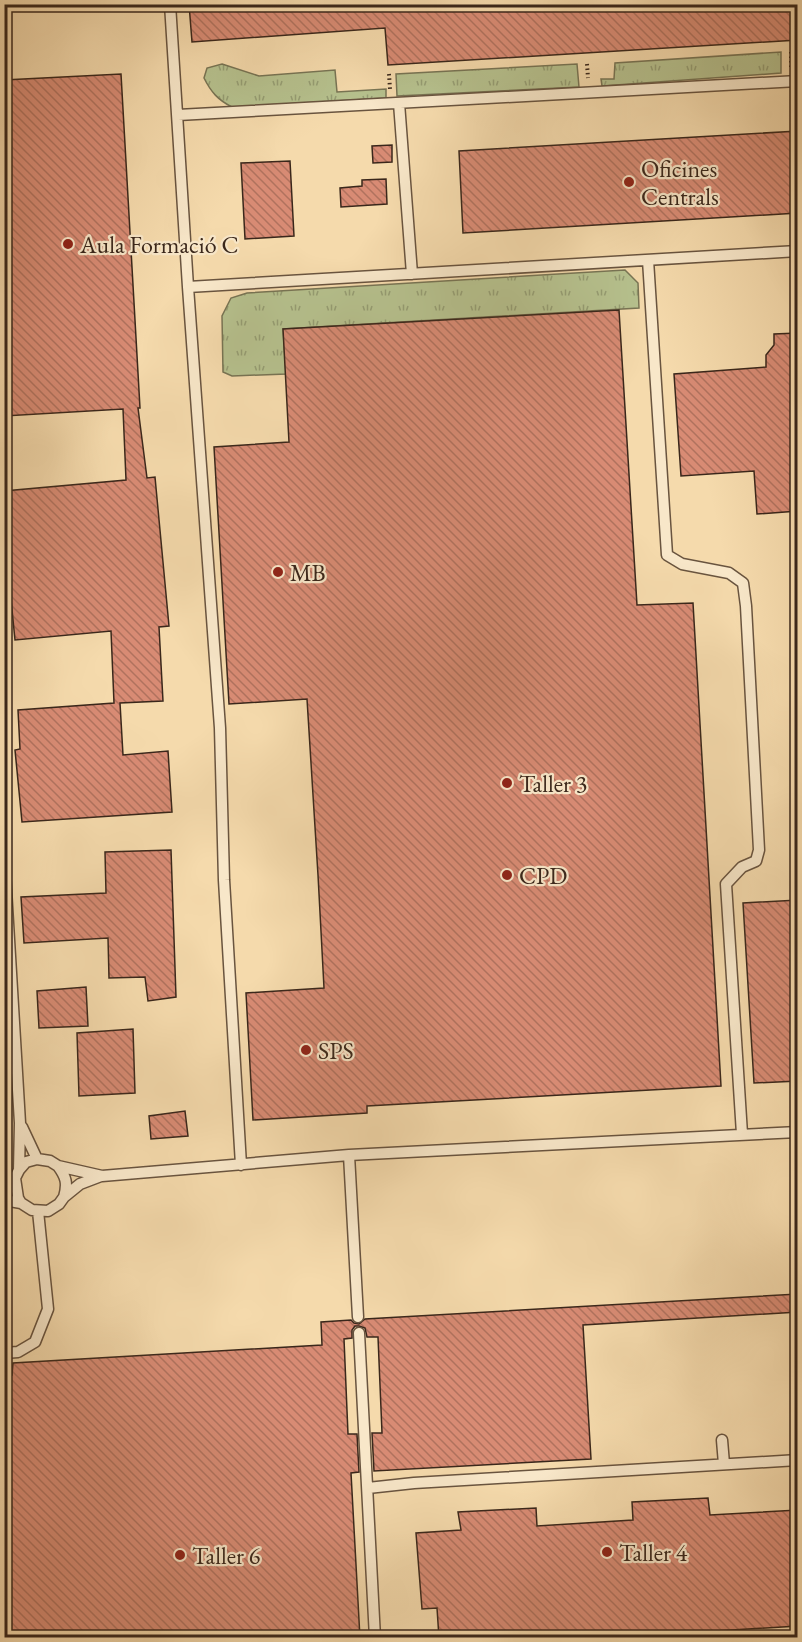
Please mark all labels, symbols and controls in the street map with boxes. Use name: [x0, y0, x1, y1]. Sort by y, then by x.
place label: Oficines Centrals: [641, 153, 719, 212]
marker: Oficines Centrals: [622, 175, 636, 189]
place label: Aula Formació C: [79, 229, 238, 260]
marker: Aula Formació C: [61, 237, 75, 251]
place label: MB: [290, 557, 326, 588]
marker: MB: [271, 565, 285, 579]
place label: Taller 3: [519, 768, 587, 799]
marker: Taller 3: [500, 776, 514, 790]
place label: CPD: [519, 860, 567, 891]
marker: CPD: [500, 868, 514, 882]
place label: SPS: [318, 1035, 354, 1066]
marker: SPS: [299, 1043, 313, 1057]
place label: Taller 4: [619, 1537, 688, 1568]
place label: Taller 6: [192, 1540, 260, 1571]
marker: Taller 4: [600, 1545, 614, 1559]
marker: Taller 6: [173, 1548, 187, 1562]

